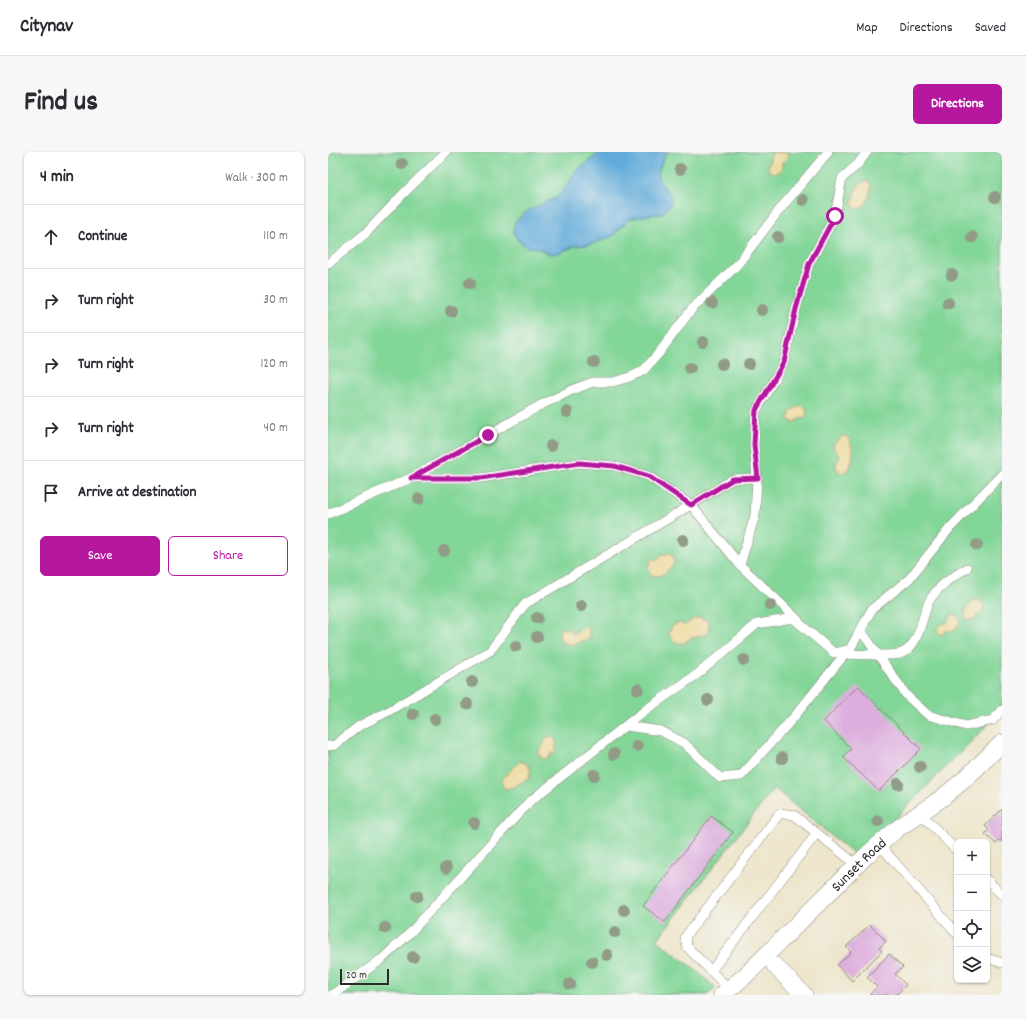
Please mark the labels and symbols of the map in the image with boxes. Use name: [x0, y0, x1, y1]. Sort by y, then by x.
route start: [826, 207, 844, 225]
route end: [479, 426, 497, 444]
street label: Sunset Road: [827, 834, 892, 898]
scale bar: [340, 967, 389, 986]

